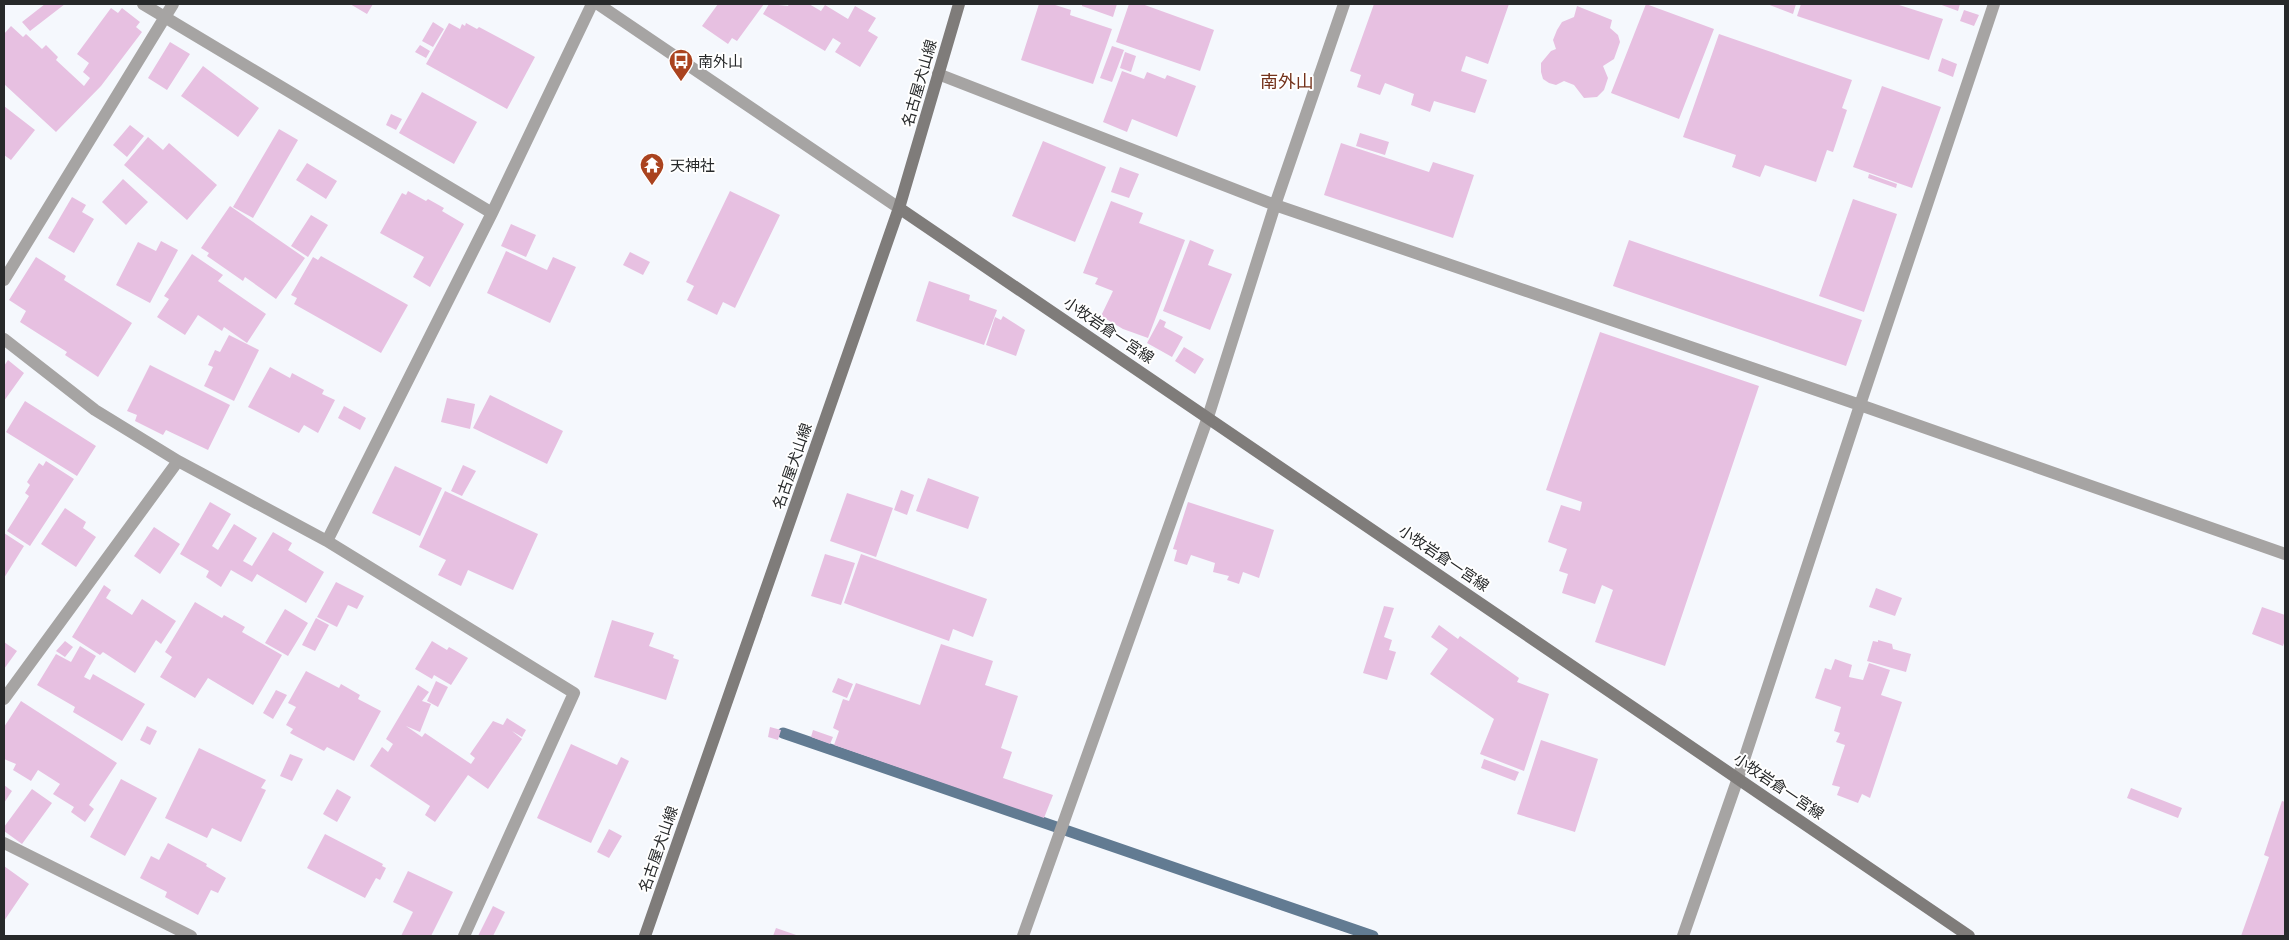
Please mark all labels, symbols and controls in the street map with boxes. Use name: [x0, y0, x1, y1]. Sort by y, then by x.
street label: 名古屋犬山線: [897, 37, 941, 129]
bus stop icon: 南外山: [668, 48, 694, 82]
place label: 南外山: [698, 51, 743, 72]
district label: 南外山: [1260, 69, 1314, 94]
temple icon: 天神社: [639, 152, 665, 186]
place label: 天神社: [670, 155, 715, 176]
street label: 小牧岩倉一宮線: [1060, 292, 1158, 368]
street label: 名古屋犬山線: [767, 420, 817, 512]
street label: 小牧岩倉一宮線: [1395, 520, 1493, 596]
street label: 小牧岩倉一宮線: [1730, 748, 1828, 824]
street label: 名古屋犬山線: [633, 803, 683, 895]

